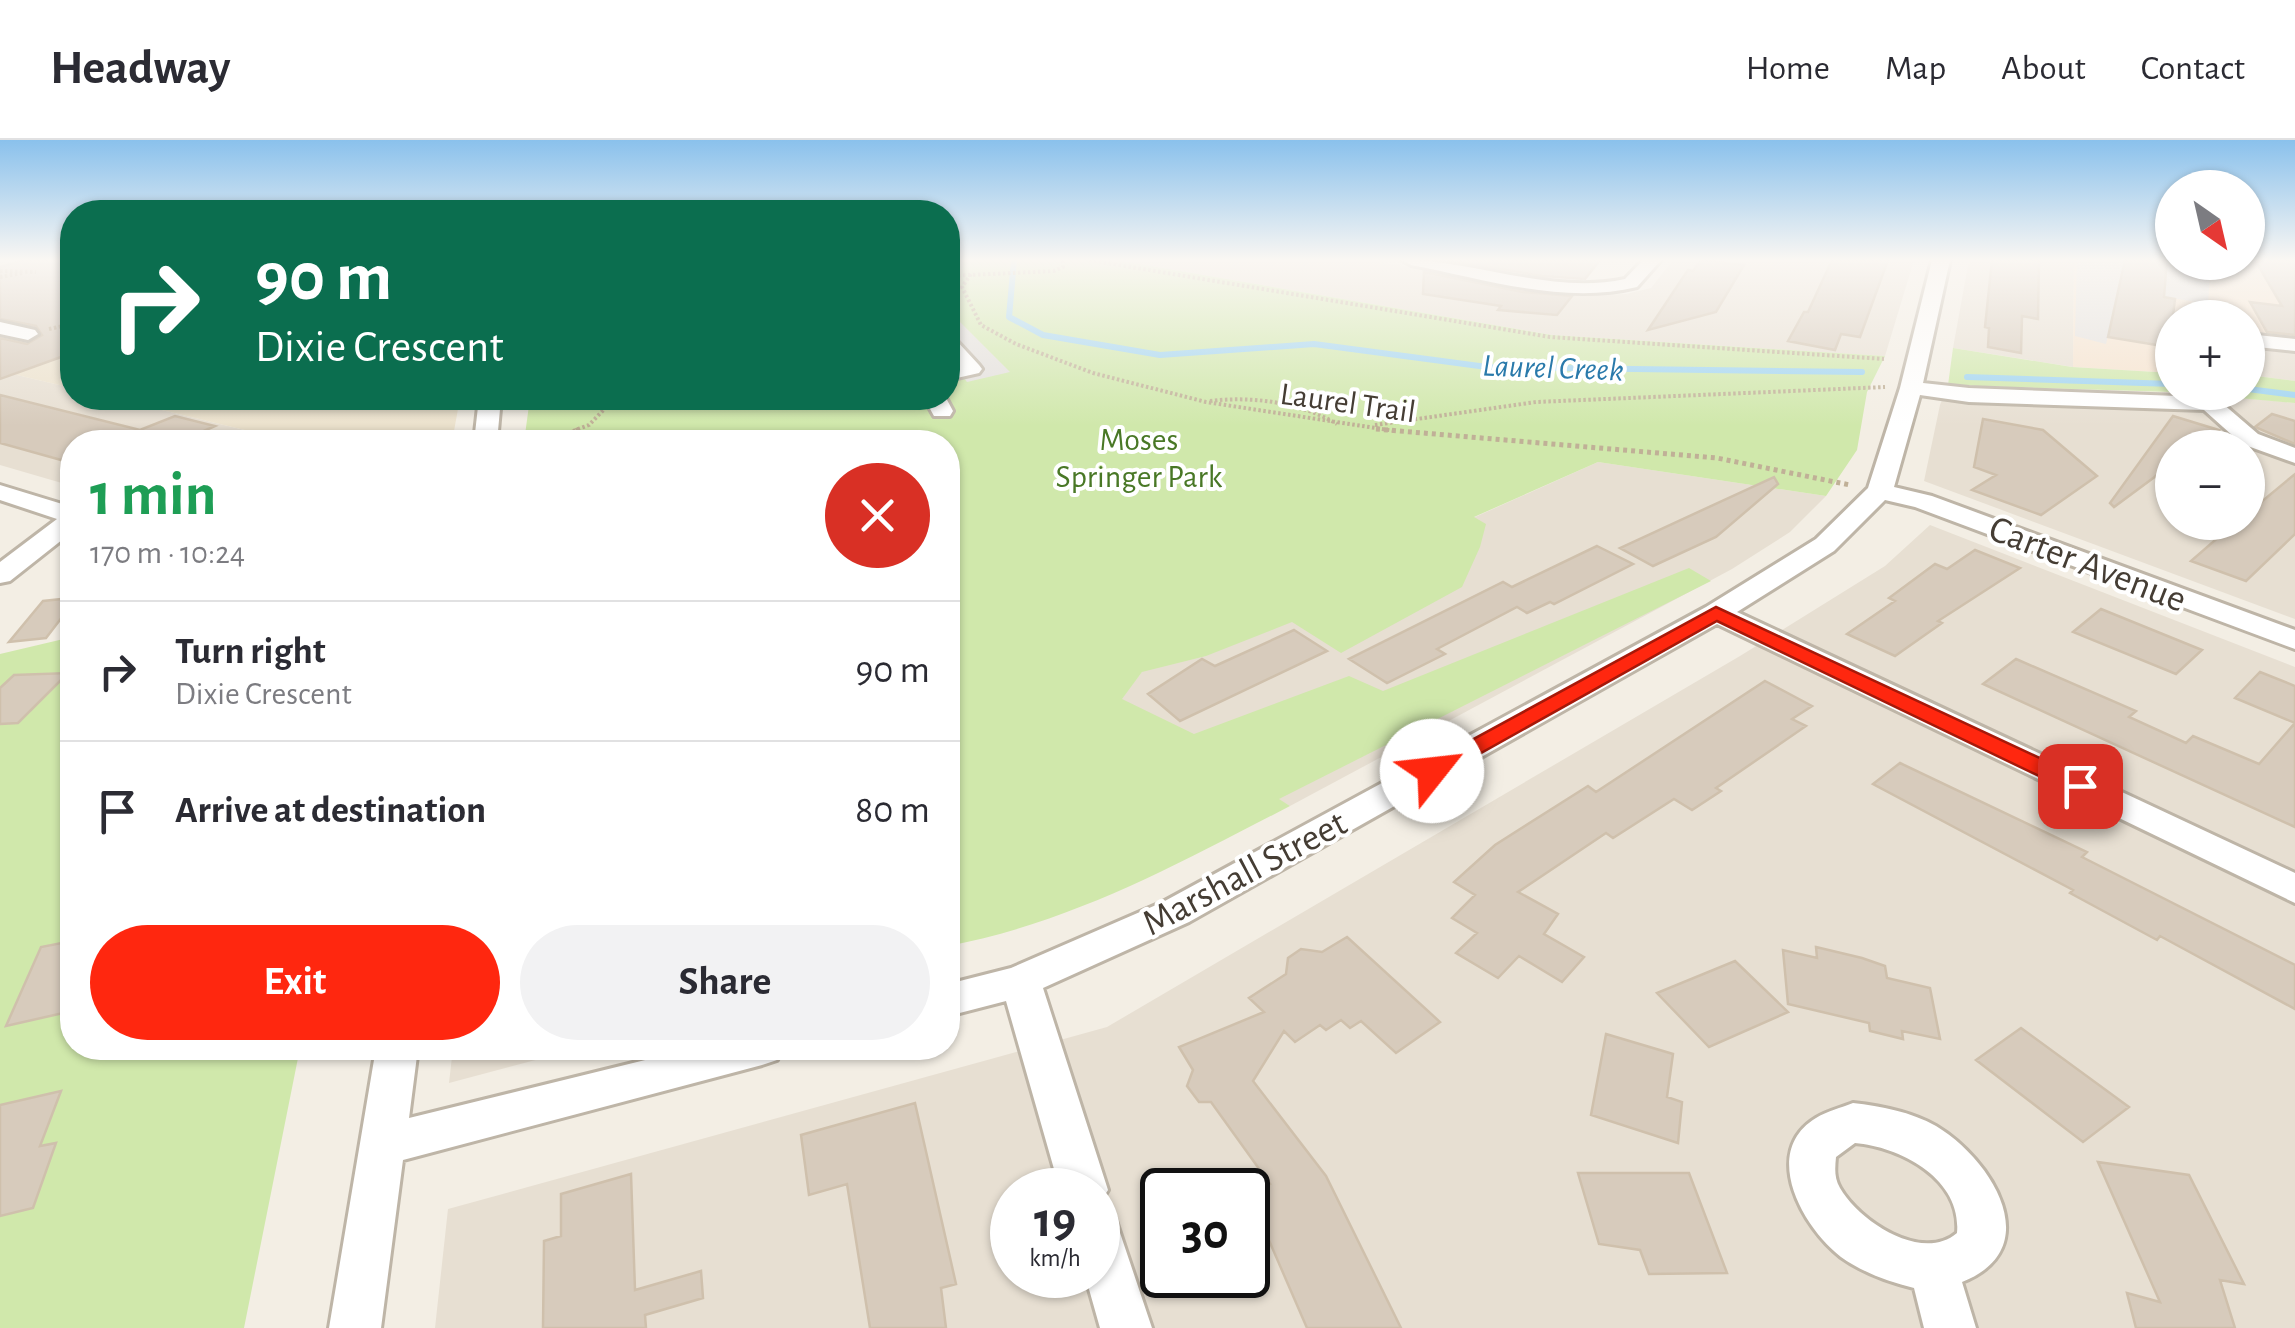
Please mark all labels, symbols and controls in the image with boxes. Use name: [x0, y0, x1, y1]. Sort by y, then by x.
text: Headway: [50, 45, 231, 93]
text: Home: [1746, 51, 1830, 86]
text: Map: [1885, 51, 1946, 86]
text: About: [2001, 51, 2086, 86]
text: Contact: [2141, 51, 2245, 86]
north arrow: [2155, 170, 2265, 280]
map controls: [2155, 170, 2265, 540]
icon: right: [90, 240, 220, 370]
text: 90 m: [255, 243, 392, 313]
button: +: [2155, 300, 2265, 410]
text: Dixie Crescent: [255, 325, 504, 370]
water label: Laurel Creek: [1482, 350, 1624, 386]
street label: Laurel Trail: [1278, 378, 1418, 428]
park label: Moses Springer Park: [1056, 424, 1223, 493]
button: −: [2155, 430, 2265, 540]
button: close: [825, 463, 930, 568]
text: 1 min: [90, 466, 216, 526]
street label: Carter Avenue: [1984, 510, 2191, 620]
text: 170 m · 10:24: [90, 537, 245, 569]
text: Turn right: [175, 633, 325, 671]
icon: right: [90, 644, 145, 699]
text: 90 m: [855, 652, 930, 690]
text: Dixie Crescent: [175, 678, 352, 710]
position arrow: [1380, 719, 1484, 823]
pin: [2038, 744, 2123, 829]
icon: arrive: [2053, 759, 2108, 814]
icon: arrive: [90, 784, 145, 839]
text: Arrive at destination: [175, 792, 486, 830]
text: 80 m: [855, 792, 930, 830]
street label: Marshall Street: [1137, 804, 1353, 943]
button: Exit: [90, 925, 500, 1040]
button: Share: [520, 925, 930, 1040]
speed limit sign: 30: [1140, 1168, 1270, 1298]
text: 19: [1034, 1196, 1076, 1246]
text: km/h: [1029, 1246, 1081, 1271]

